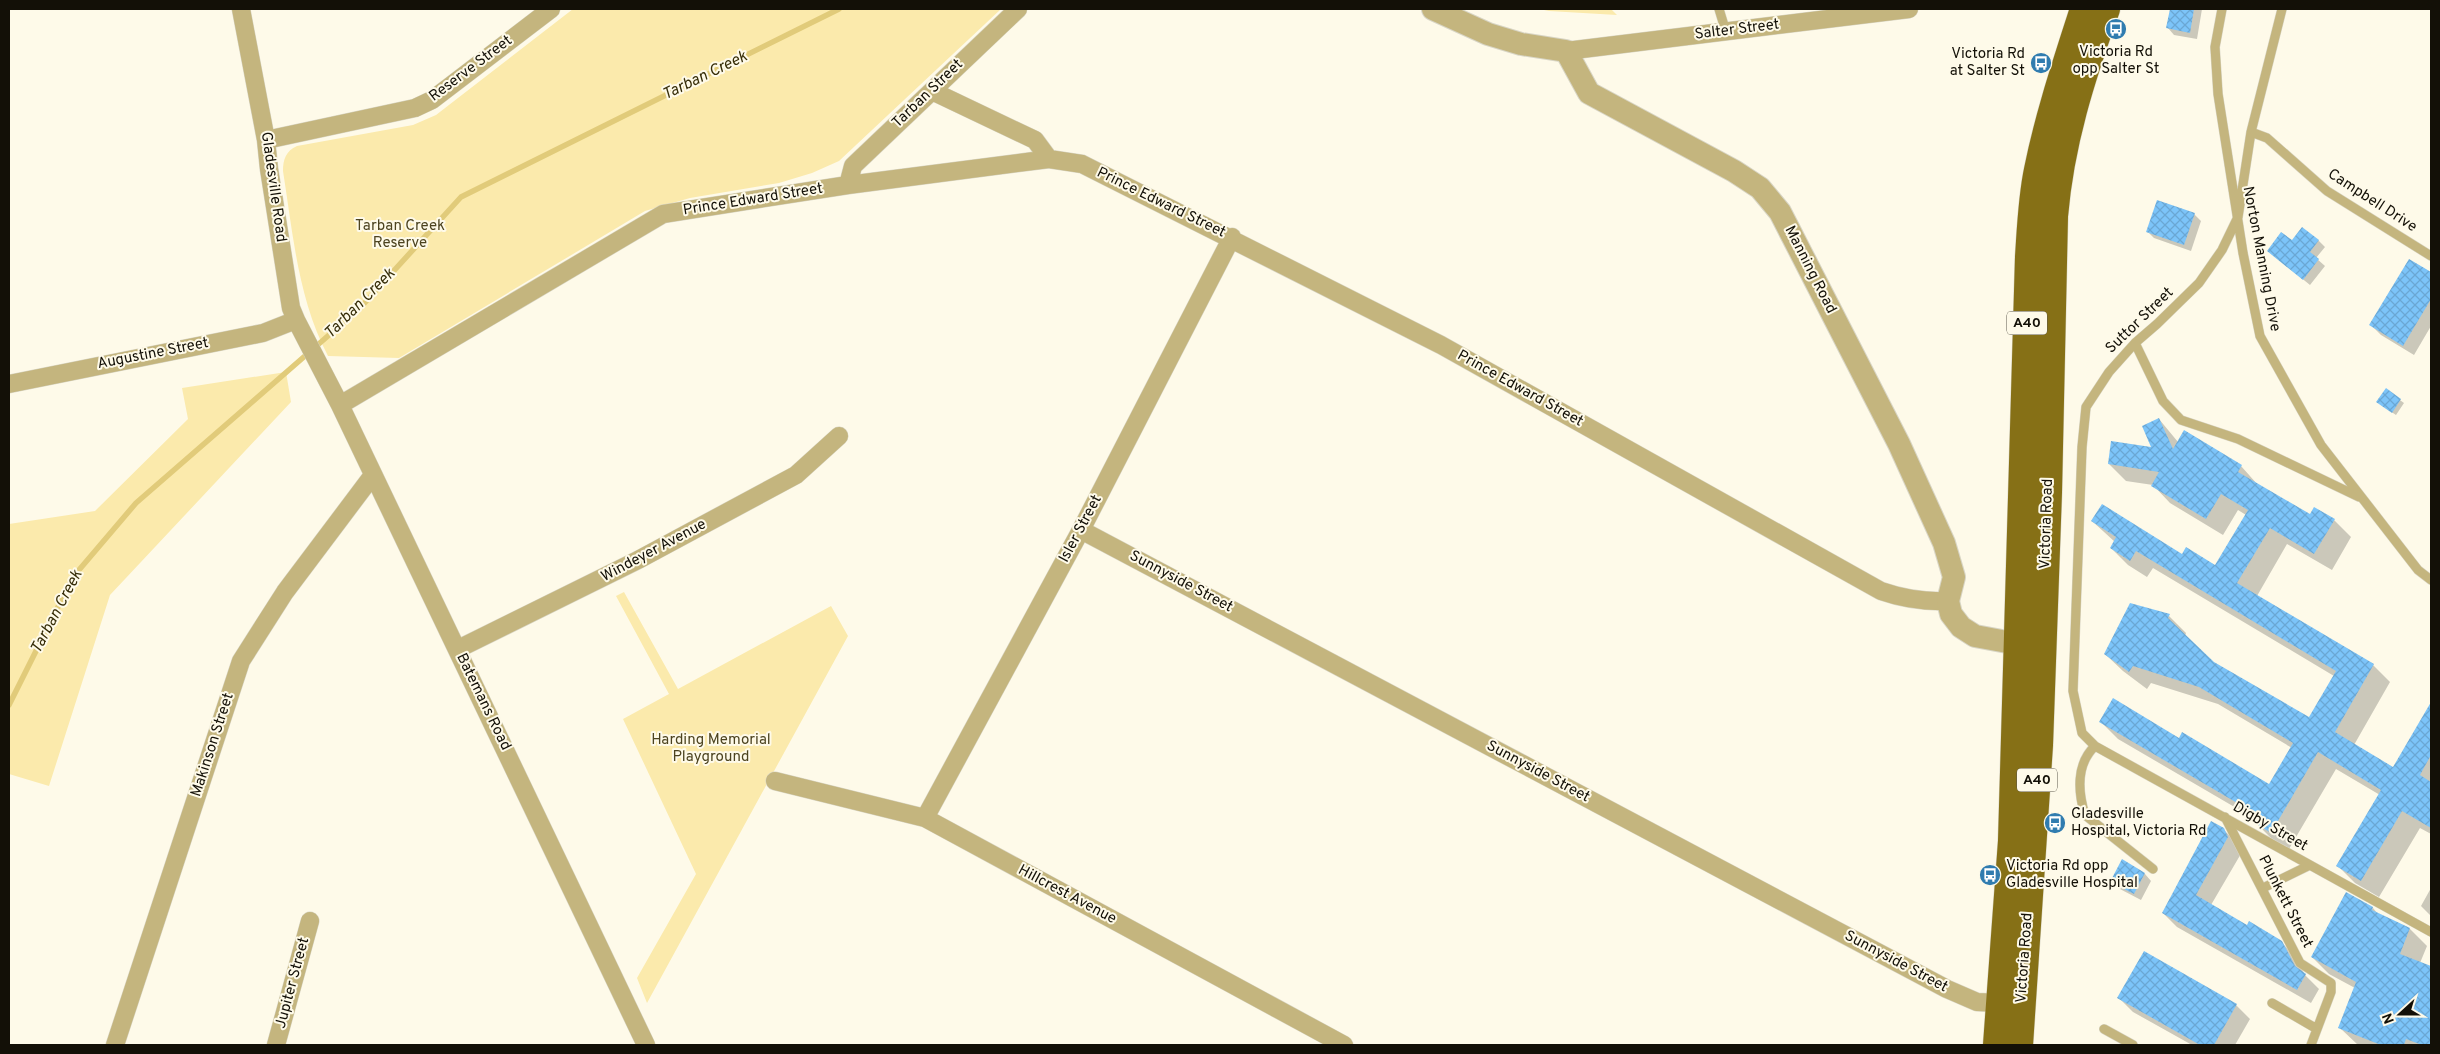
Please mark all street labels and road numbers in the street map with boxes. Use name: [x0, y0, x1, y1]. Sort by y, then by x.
street label: Salter Street: [1694, 15, 1780, 45]
street label: Reserve Street: [426, 32, 516, 106]
street label: Tarban Street: [888, 55, 968, 133]
street label: Gladesville Road: [256, 131, 290, 243]
street label: Prince Edward Street: [1093, 164, 1229, 242]
street label: Campbell Drive: [2324, 165, 2420, 237]
street label: Prince Edward Street: [682, 180, 824, 220]
street label: Norton Manning Drive: [2238, 185, 2284, 333]
street label: Manning Road: [1780, 223, 1840, 317]
street label: Suttor Street: [2102, 284, 2178, 358]
road number: A40: [2007, 312, 2047, 334]
street label: Augustine Street: [96, 334, 210, 374]
street label: Prince Edward Street: [1454, 346, 1586, 432]
street label: Victoria Road: [2036, 478, 2058, 570]
street label: Isler Street: [1055, 492, 1107, 566]
street label: Windeyer Avenue: [598, 515, 710, 587]
street label: Sunnyside Street: [1126, 547, 1236, 617]
street label: Batemans Road: [451, 650, 515, 754]
street label: Makinson Street: [187, 691, 239, 799]
street label: Sunnyside Street: [1483, 737, 1593, 807]
road number: A40: [2017, 768, 2057, 792]
street label: Digby Street: [2229, 798, 2311, 856]
street label: Plunkett Street: [2253, 852, 2317, 952]
street label: Hillcrest Avenue: [1015, 861, 1119, 929]
street label: Victoria Road: [2012, 912, 2038, 1004]
street label: Sunnyside Street: [1841, 927, 1951, 997]
street label: Jupiter Street: [272, 935, 314, 1031]

